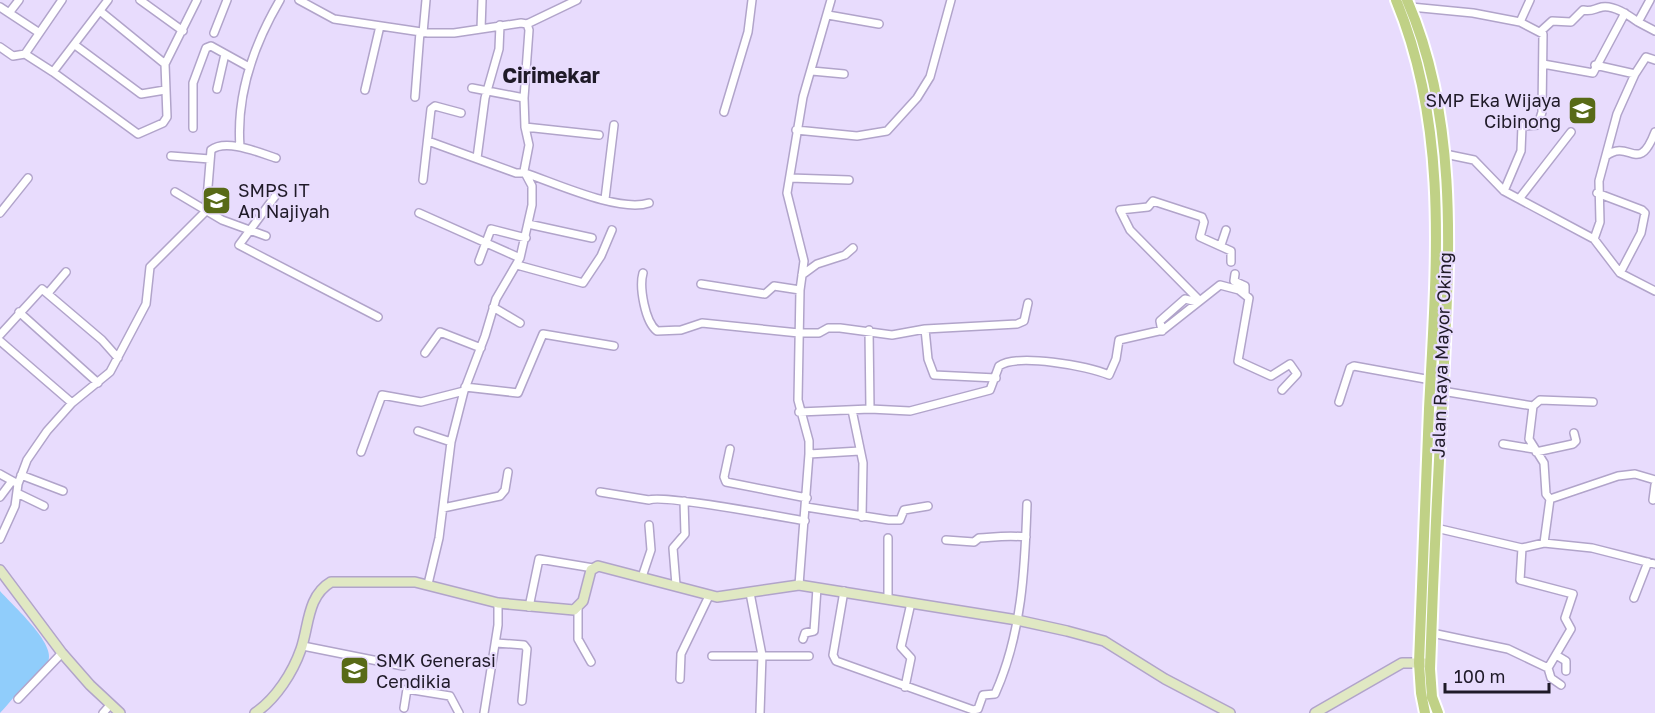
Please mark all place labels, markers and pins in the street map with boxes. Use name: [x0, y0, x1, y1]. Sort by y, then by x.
place label: SMP Eka Wijaya Cibinong: [1426, 89, 1561, 132]
school or university icon: SMP Eka Wijaya Cibinong: [1566, 95, 1598, 127]
place label: SMPS IT An Najiyah: [238, 179, 330, 222]
school or university icon: SMPS IT An Najiyah: [201, 185, 233, 217]
place label: SMK Generasi Cendikia: [376, 649, 496, 692]
school or university icon: SMK Generasi Cendikia: [339, 655, 371, 687]

